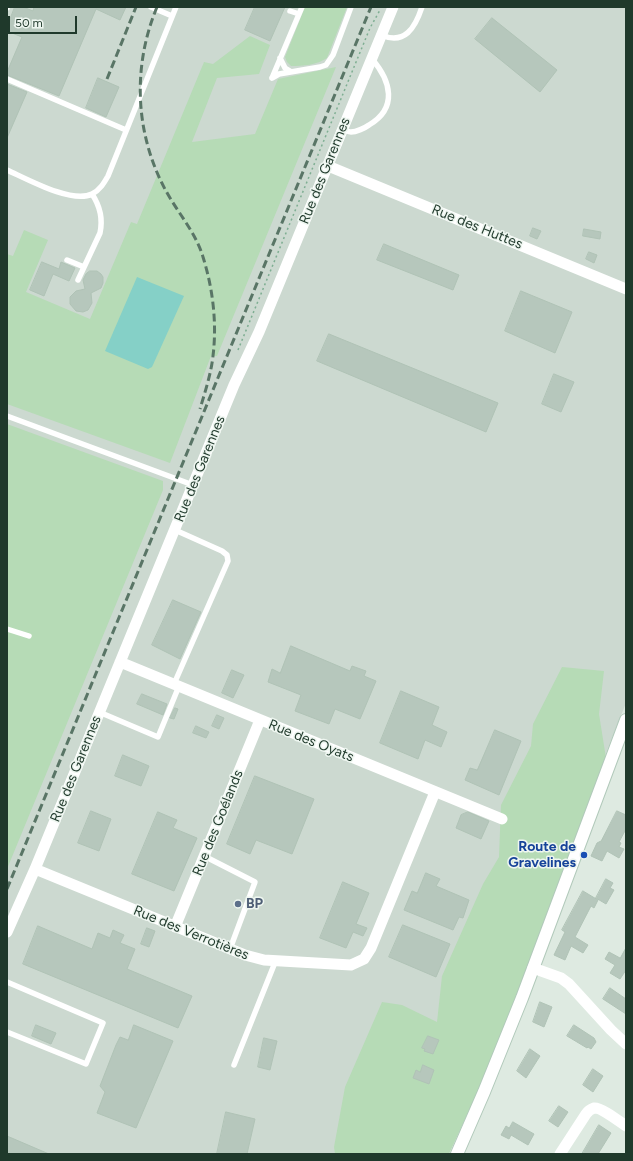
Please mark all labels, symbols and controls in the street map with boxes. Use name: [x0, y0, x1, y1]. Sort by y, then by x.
scale bar: [10, 8, 79, 34]
text: 50 m: [15, 16, 43, 30]
street label: Rue des Garennes: [296, 115, 354, 227]
street label: Rue des Huttes: [429, 201, 525, 253]
street label: Rue des Garennes: [171, 413, 229, 525]
street label: Rue des Garennes: [47, 713, 105, 825]
street label: Rue des Oyats: [266, 716, 356, 766]
street label: Rue des Goélands: [189, 768, 247, 878]
place label: Route de Gravelines: [508, 839, 576, 872]
marker: Route de Gravelines: [579, 850, 589, 860]
place label: BP: [246, 896, 263, 912]
marker: BP: [233, 899, 243, 909]
street label: Rue des Verrotières: [131, 902, 251, 964]

